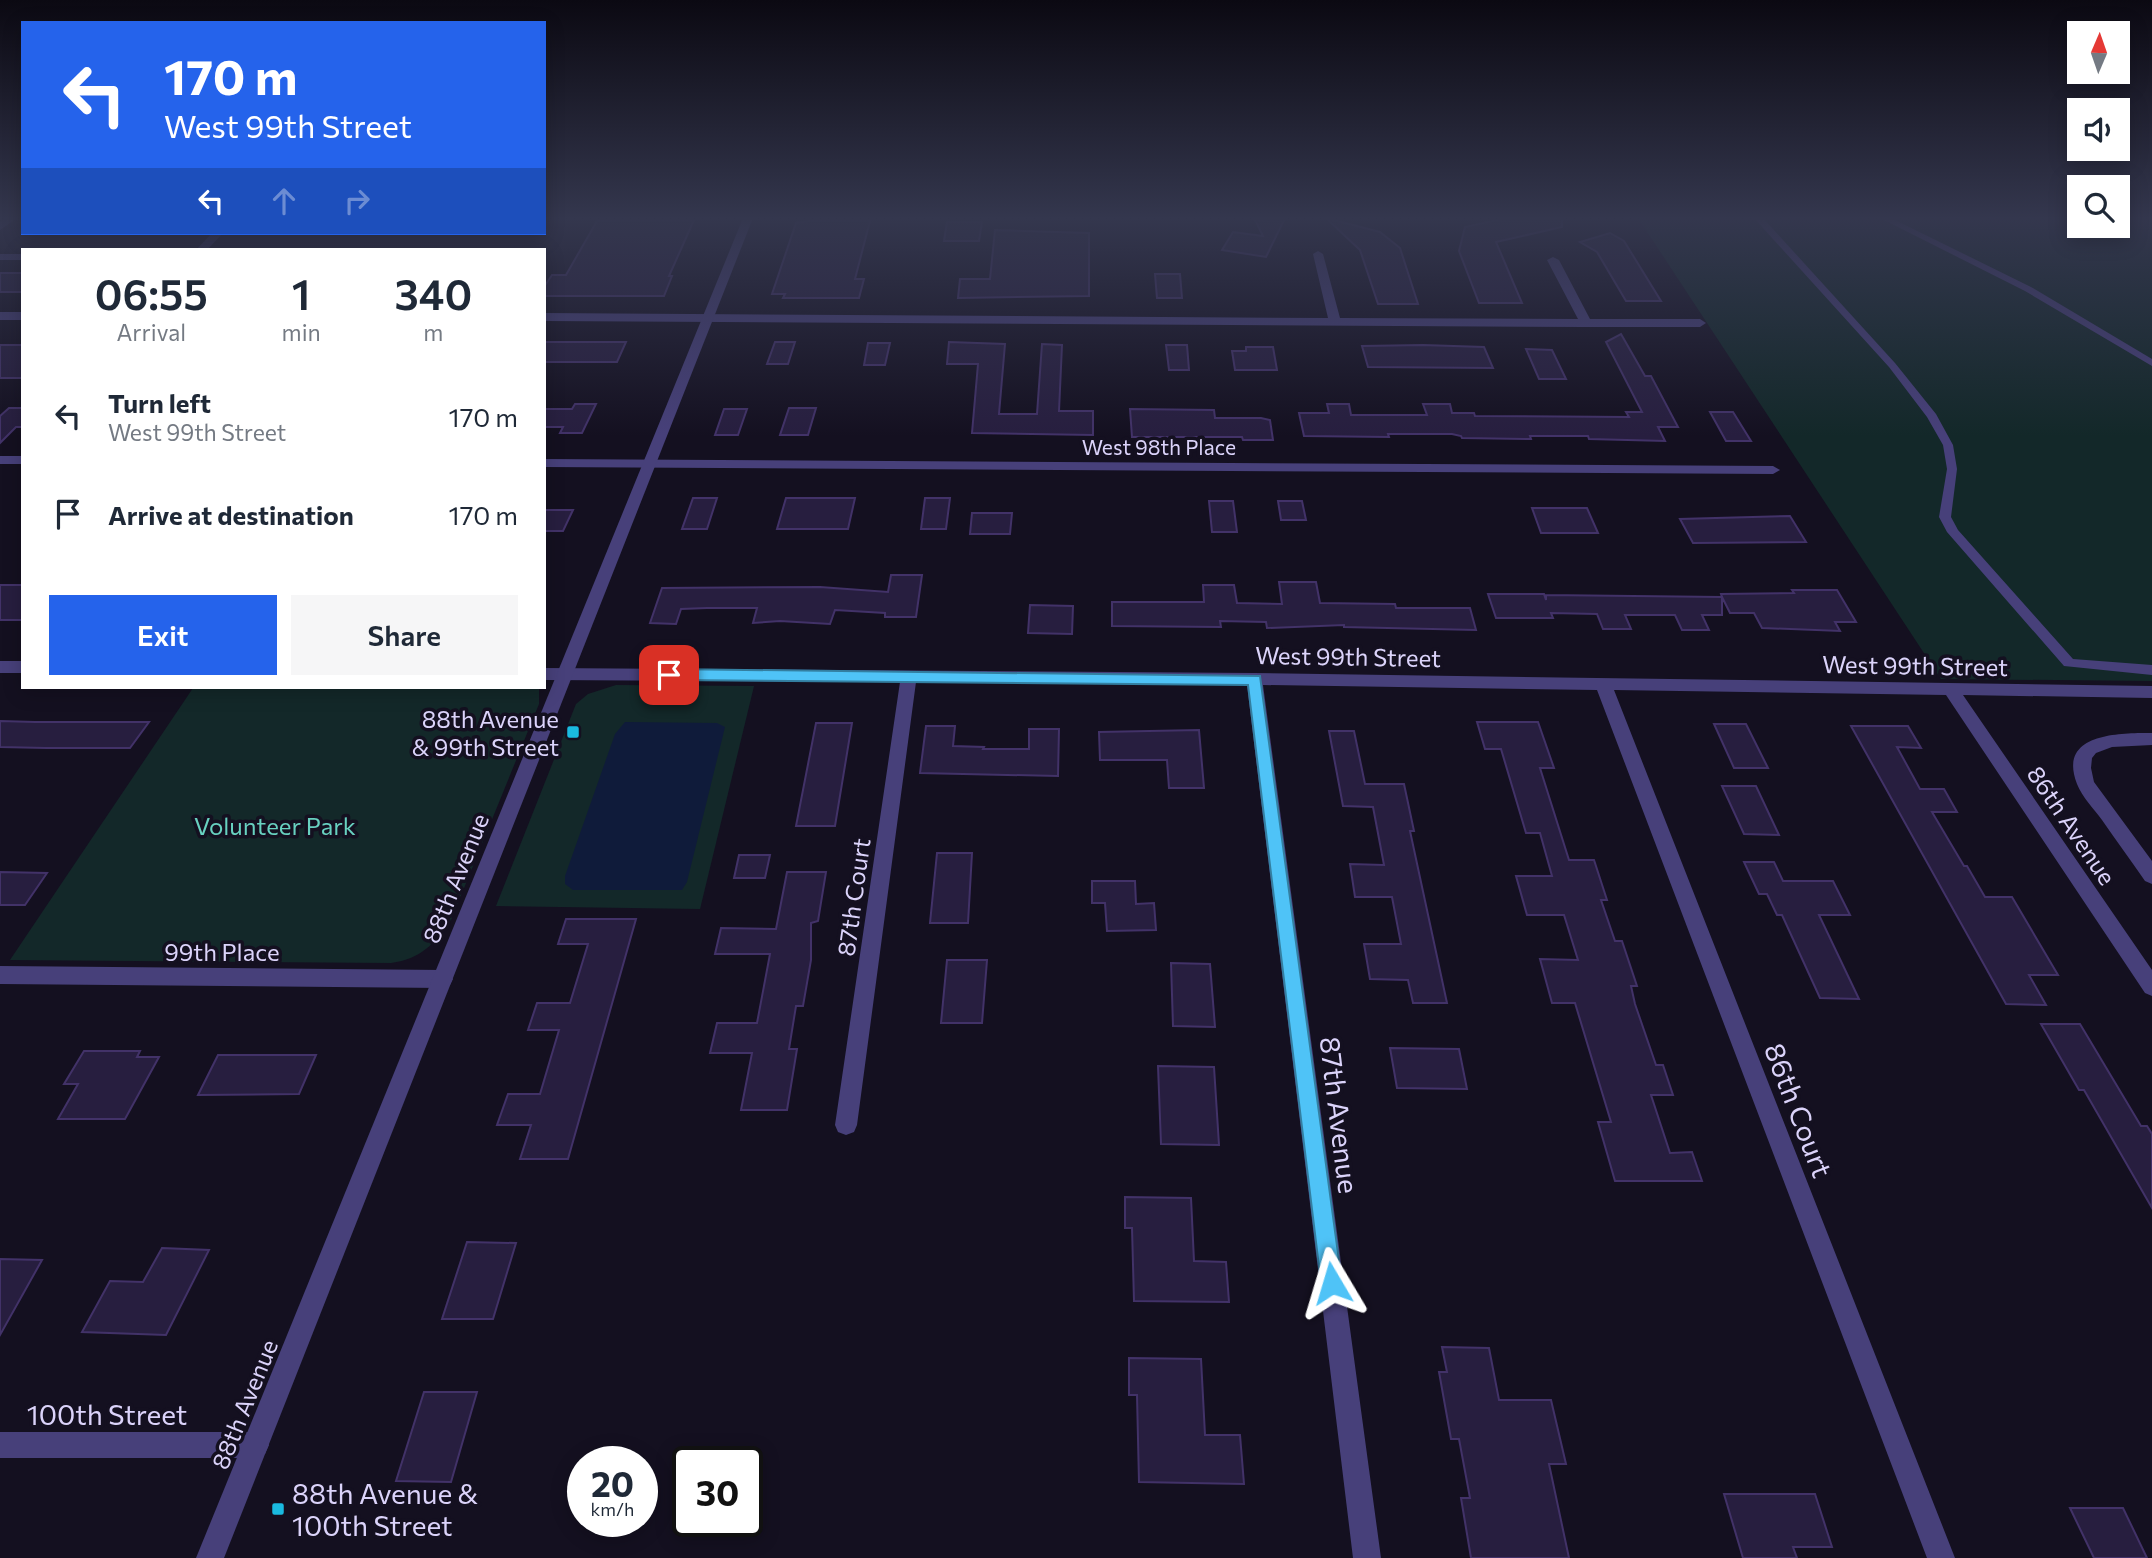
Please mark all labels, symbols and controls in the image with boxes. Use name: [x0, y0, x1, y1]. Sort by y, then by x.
north arrow: [2067, 21, 2130, 84]
map controls: [2067, 21, 2130, 238]
text: 170 m: [164, 45, 297, 105]
icon: left: [49, 49, 140, 140]
button: sound: [2067, 98, 2130, 161]
text: West 99th Street: [164, 105, 412, 145]
button: search: [2067, 175, 2130, 238]
icon: left: [192, 182, 230, 220]
icon: ahead: [265, 182, 303, 220]
icon: right: [338, 182, 376, 220]
text: 06:55: [95, 267, 208, 319]
text: 1: [292, 267, 311, 319]
text: 340: [395, 267, 472, 319]
text: Arrival: [116, 318, 186, 346]
text: min: [282, 318, 321, 346]
text: m: [423, 318, 443, 346]
text: Turn left: [108, 387, 211, 418]
icon: left: [49, 397, 87, 435]
text: 170 m: [449, 401, 518, 432]
text: West 99th Street: [108, 418, 286, 446]
street label: West 98th Place: [1082, 434, 1236, 459]
icon: arrive: [49, 495, 87, 533]
text: Arrive at destination: [108, 499, 354, 530]
text: 170 m: [449, 499, 518, 530]
button: Exit: [49, 595, 277, 675]
button: Share: [291, 595, 518, 675]
street label: West 99th Street: [1255, 640, 1441, 672]
pin: [639, 645, 699, 705]
street label: West 99th Street: [1822, 649, 2008, 681]
icon: arrive: [650, 656, 688, 694]
place label: 88th Avenue & 99th Street: [412, 704, 559, 761]
marker: 88th Avenue & 99th Street: [565, 724, 581, 740]
street label: 86th Avenue: [2022, 760, 2122, 890]
street label: 88th Avenue: [416, 809, 494, 947]
park label: Volunteer Park: [194, 811, 356, 840]
street label: 87th Court: [830, 836, 876, 958]
street label: 99th Place: [164, 937, 280, 966]
street label: 87th Avenue: [1314, 1035, 1366, 1195]
street label: 86th Court: [1758, 1038, 1840, 1182]
position arrow: [1295, 1246, 1369, 1320]
street label: 88th Avenue: [205, 1335, 283, 1473]
street label: 100th Street: [27, 1397, 187, 1431]
speed limit sign: 30: [672, 1446, 763, 1537]
text: 20: [591, 1461, 634, 1504]
place label: 88th Avenue & 100th Street: [292, 1476, 479, 1542]
text: km/h: [591, 1498, 634, 1520]
marker: 88th Avenue & 100th Street: [270, 1501, 286, 1517]

